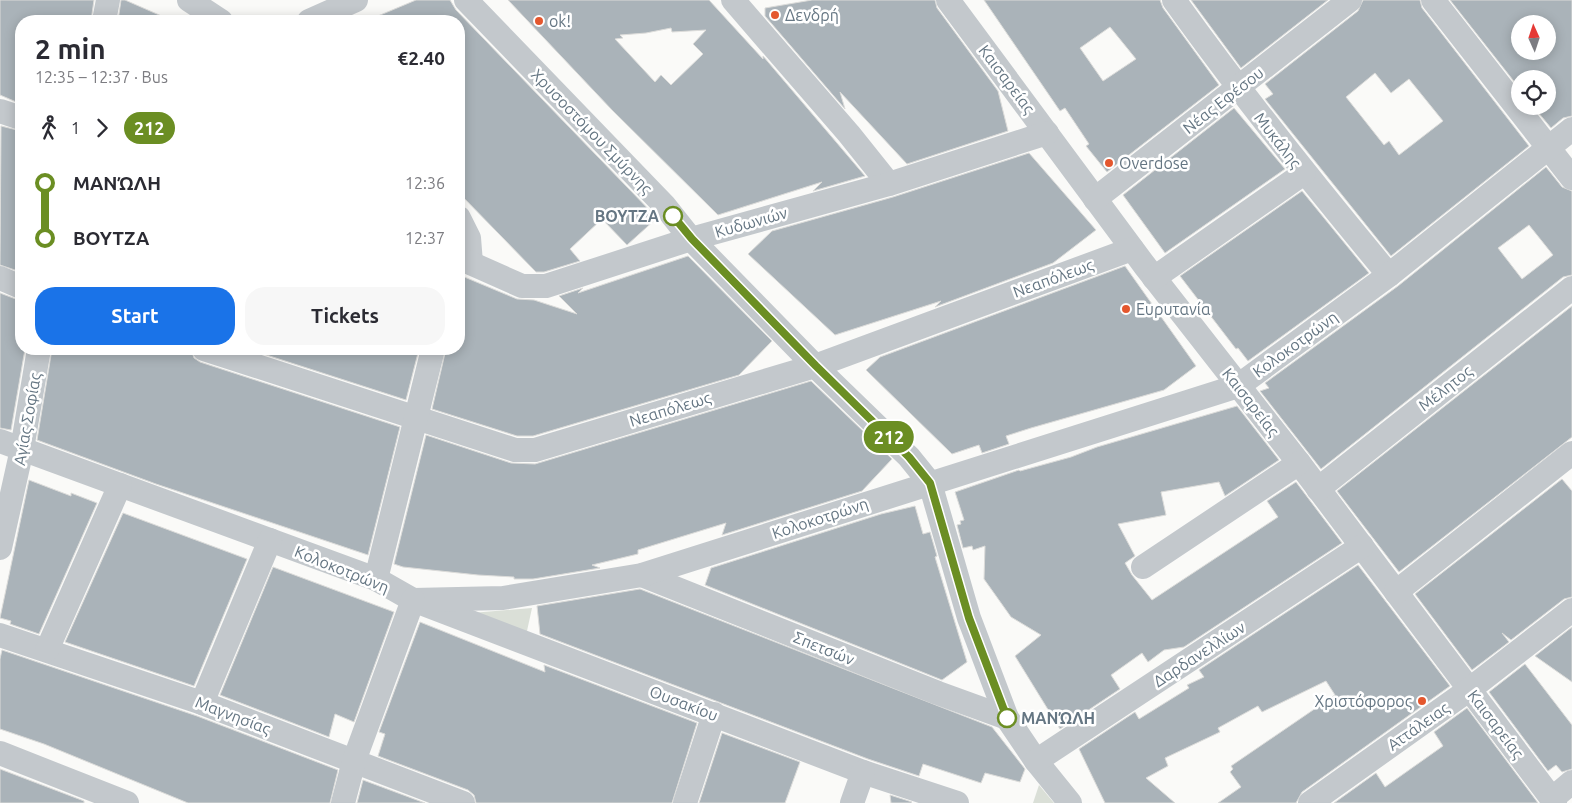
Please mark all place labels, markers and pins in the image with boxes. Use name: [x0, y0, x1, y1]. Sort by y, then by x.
place label: Δενδρή: [785, 6, 839, 24]
marker: Δενδρή: [769, 9, 781, 21]
place label: ok!: [549, 12, 571, 30]
marker: ok!: [533, 15, 545, 27]
place label: Overdose: [1119, 154, 1189, 172]
marker: Overdose: [1103, 157, 1115, 169]
marker: ΒΟΥΤΖΑ: [663, 206, 683, 226]
place label: ΒΟΥΤΖΑ: [595, 207, 660, 225]
place label: Ευρυτανία: [1136, 300, 1211, 318]
marker: Ευρυτανία: [1120, 303, 1132, 315]
place label: Χριστόφορος: [1315, 692, 1412, 711]
marker: Χριστόφορος: [1416, 695, 1428, 707]
marker: ΜΑΝΏΛΗ: [997, 708, 1017, 728]
place label: ΜΑΝΏΛΗ: [1021, 709, 1095, 727]

